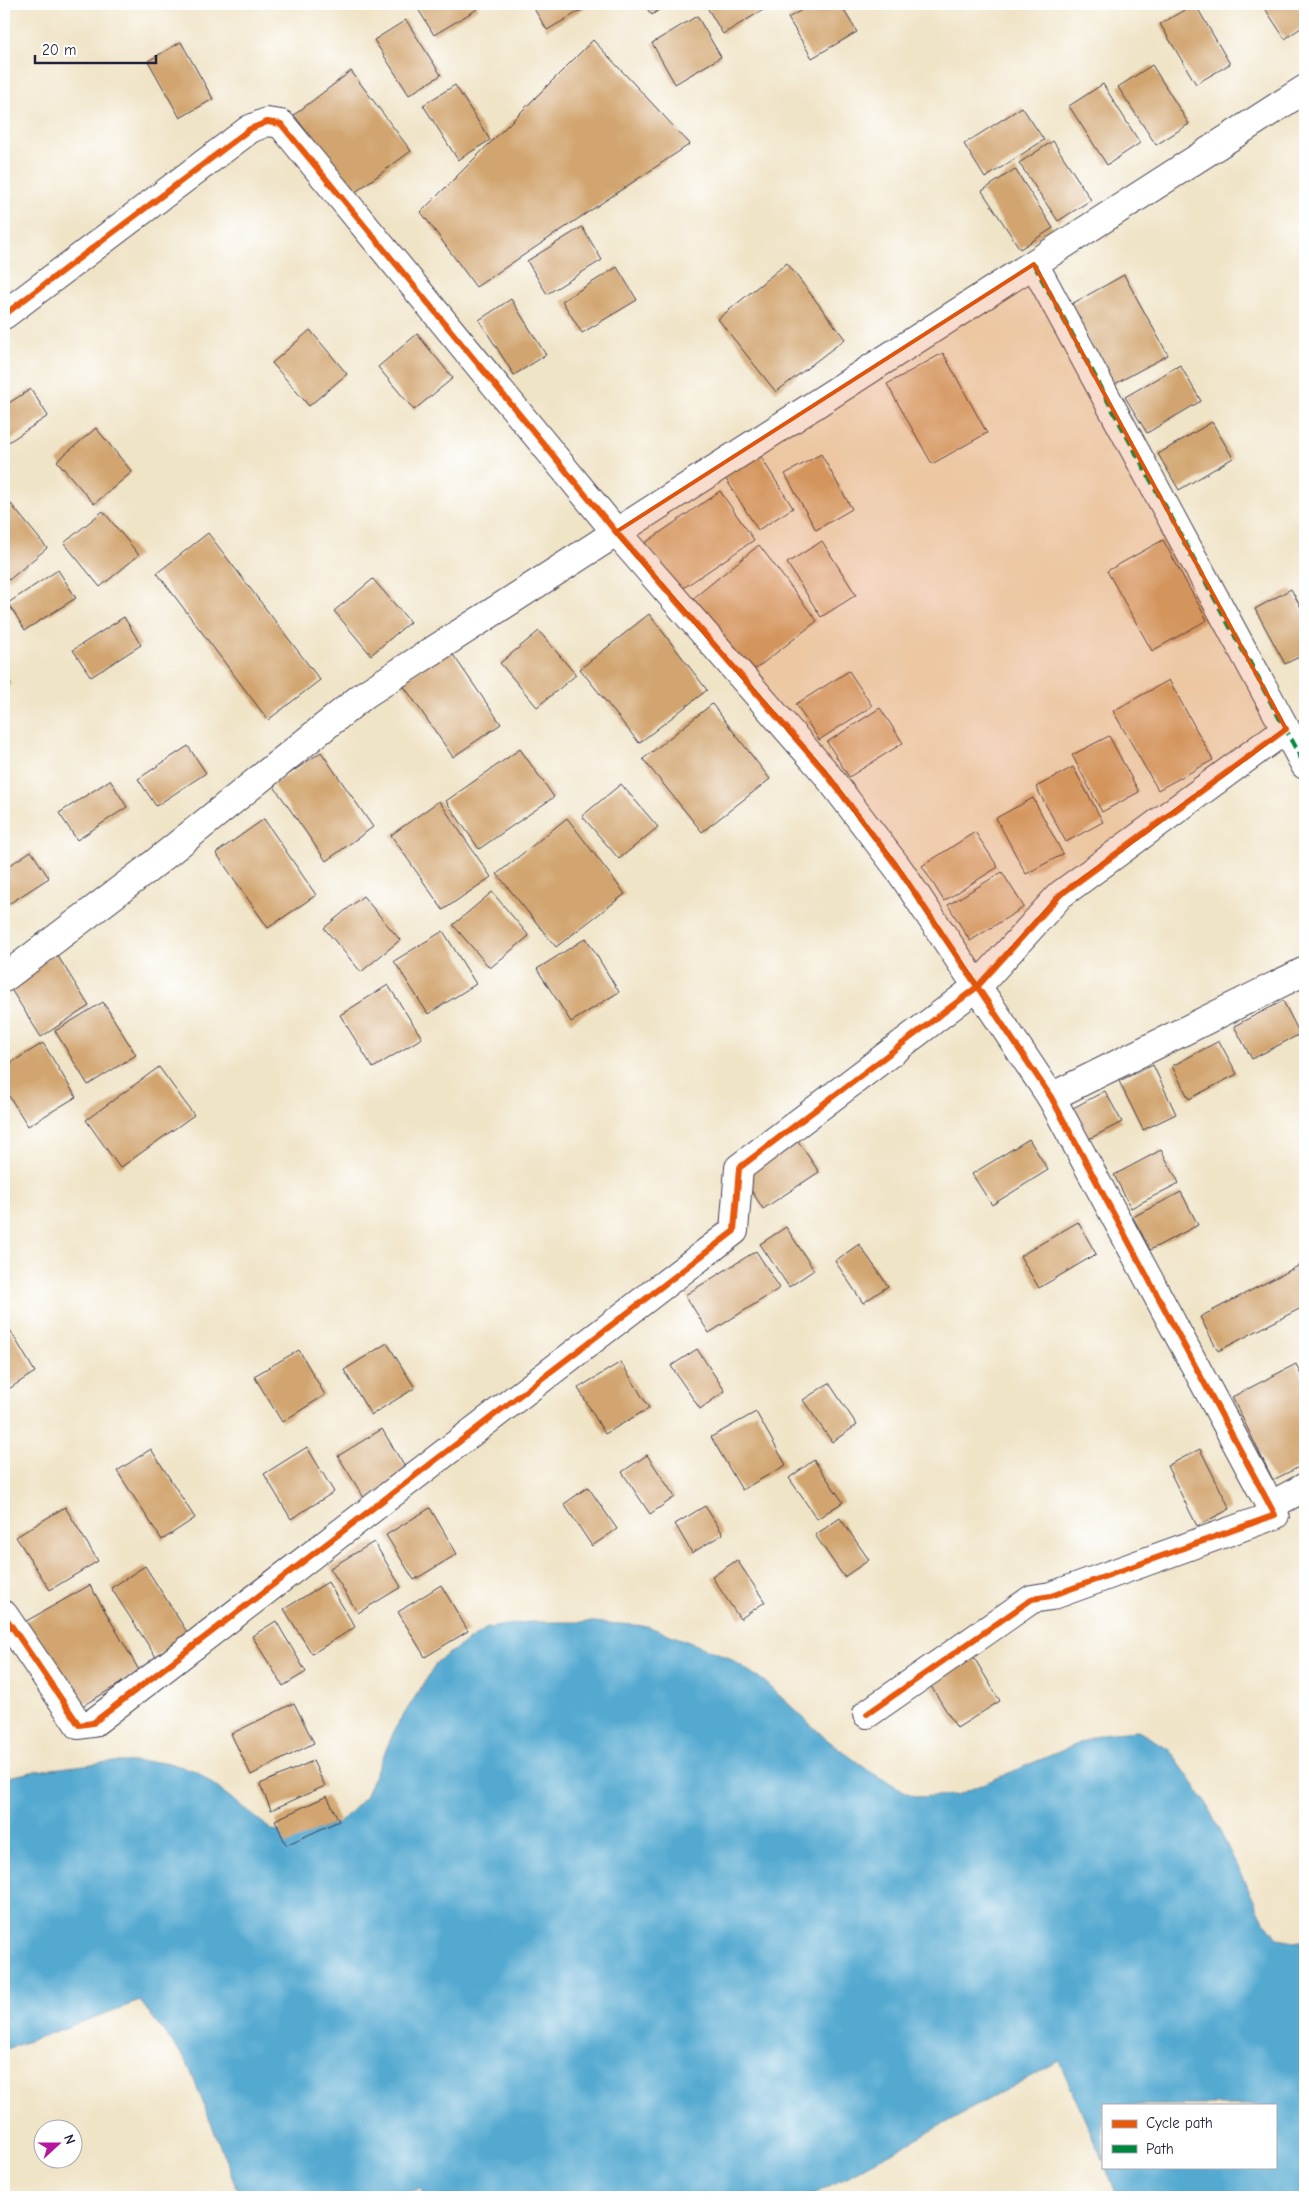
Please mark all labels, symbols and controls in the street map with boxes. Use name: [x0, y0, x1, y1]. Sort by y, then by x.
scale bar: [35, 32, 156, 64]
text: 20 m: [42, 41, 76, 59]
legend: [1102, 2104, 1276, 2168]
text: Cycle path: [1146, 2114, 1213, 2132]
north arrow: [32, 2118, 82, 2168]
text: N: [60, 2132, 79, 2147]
text: Path: [1146, 2140, 1174, 2158]

